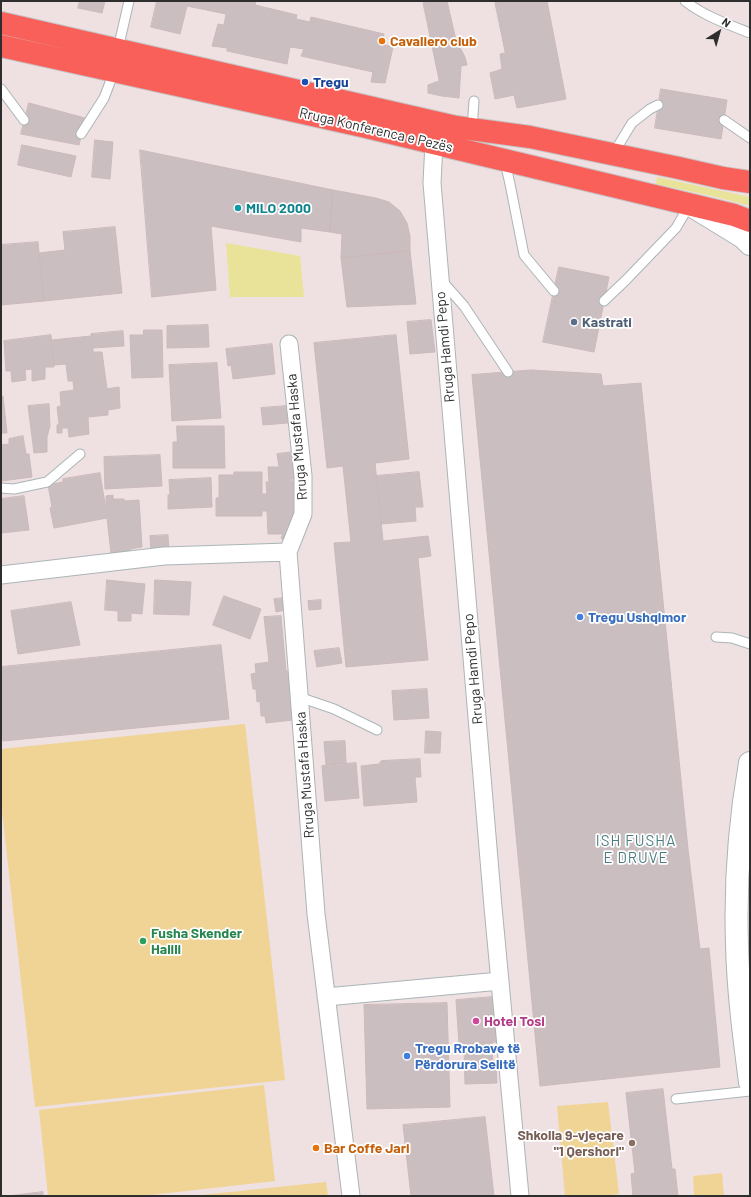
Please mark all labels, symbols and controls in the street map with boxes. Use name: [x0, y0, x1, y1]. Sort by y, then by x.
north arrow: [699, 12, 739, 52]
text: N: [720, 15, 733, 29]
place label: Cavaliero club: [390, 33, 477, 49]
marker: Cavaliero club: [377, 36, 387, 46]
place label: Tregu: [313, 74, 349, 90]
marker: Tregu: [300, 77, 310, 87]
street label: Rruga Konferenca e Pezës: [298, 104, 454, 156]
place label: MILO 2000: [246, 200, 311, 216]
marker: MILO 2000: [233, 203, 243, 213]
street label: Rruga Hamdi Pepo: [432, 291, 458, 403]
place label: Kastrati: [582, 314, 632, 330]
marker: Kastrati: [569, 317, 579, 327]
street label: Rruga Mustafa Haska: [283, 373, 311, 501]
place label: Tregu Ushqimor: [588, 609, 686, 625]
marker: Tregu Ushqimor: [575, 612, 585, 622]
street label: Rruga Hamdi Pepo: [460, 613, 486, 725]
street label: Rruga Mustafa Haska: [292, 711, 318, 839]
district label: ISH FUSHA E DRUVE: [596, 832, 676, 867]
place label: Fusha Skender Halili: [151, 925, 242, 958]
marker: Fusha Skender Halili: [138, 936, 148, 946]
place label: Hotel Tosi: [484, 1013, 545, 1029]
marker: Hotel Tosi: [471, 1016, 481, 1026]
place label: Tregu Rrobave të Përdorura Selitë: [415, 1040, 520, 1072]
marker: Tregu Rrobave të Përdorura Selitë: [402, 1051, 412, 1061]
place label: Shkolla 9-vjeçare "1 Qershori": [517, 1127, 624, 1160]
marker: Shkolla 9-vjeçare "1 Qershori": [627, 1138, 637, 1148]
place label: Bar Coffe Jari: [324, 1140, 410, 1156]
marker: Bar Coffe Jari: [311, 1143, 321, 1153]

